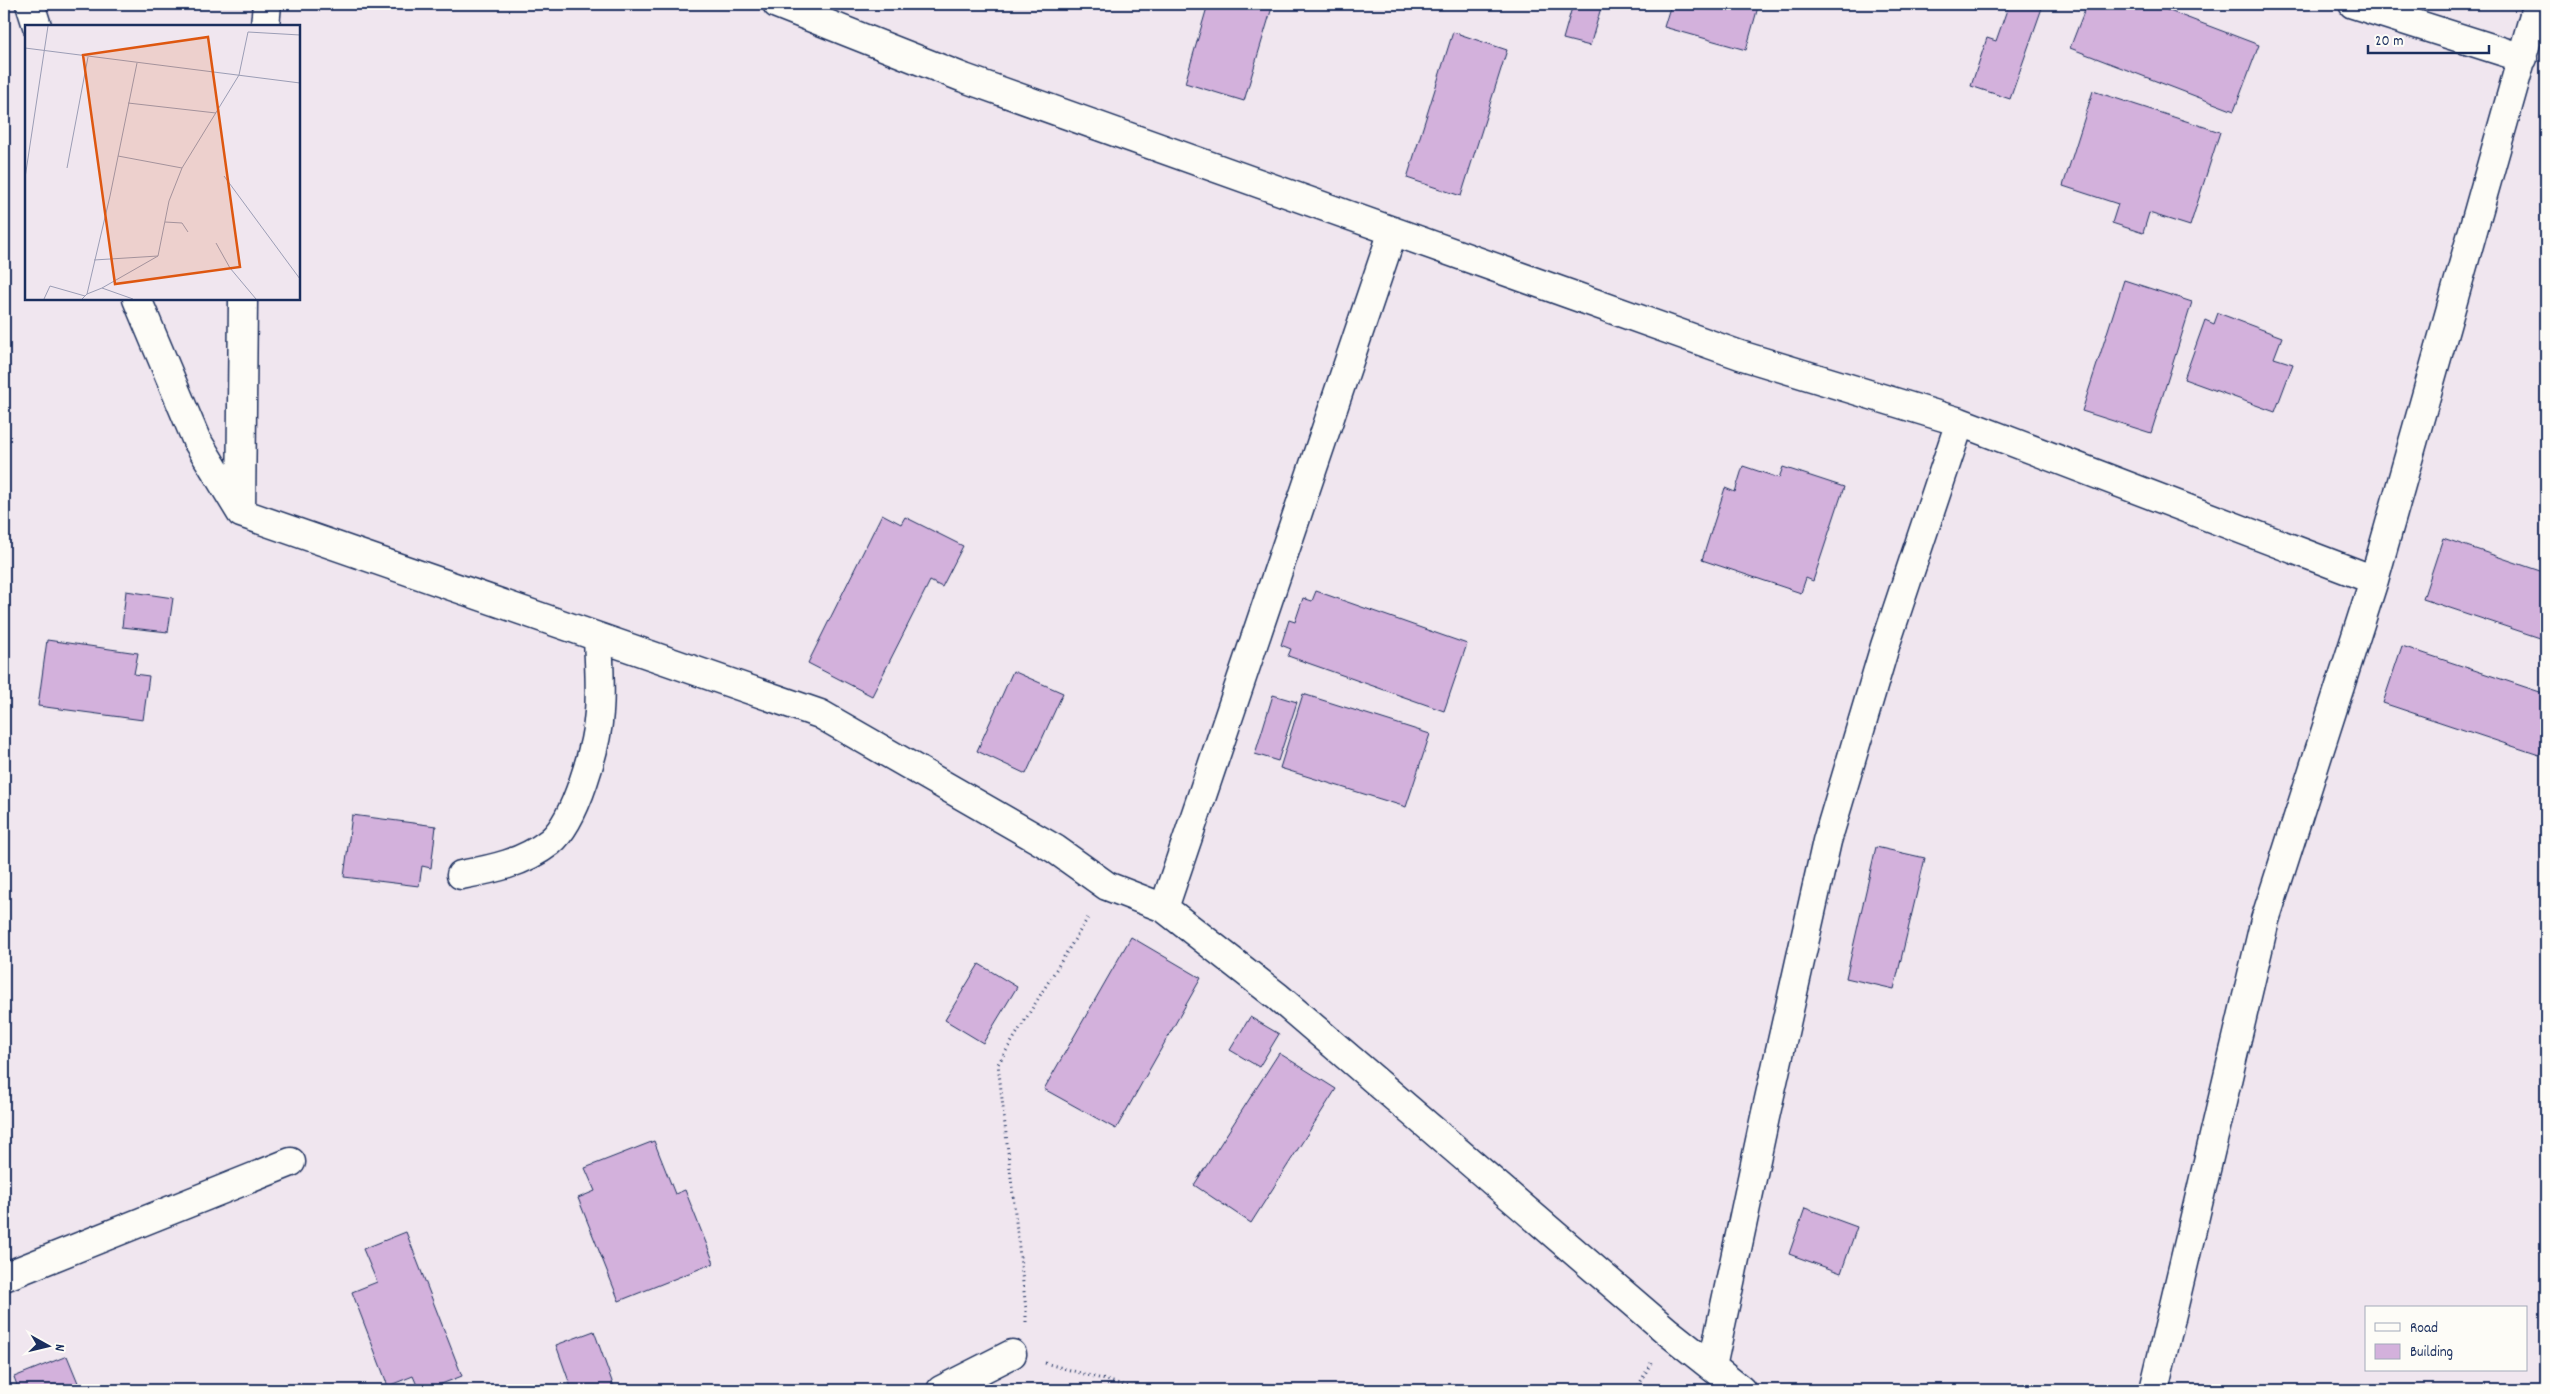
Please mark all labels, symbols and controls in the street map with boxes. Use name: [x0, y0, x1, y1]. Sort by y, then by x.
scale bar: [2368, 22, 2489, 54]
inset map: [25, 25, 300, 300]
text: 20 m: [2375, 31, 2403, 53]
legend: [2365, 1306, 2528, 1372]
text: Road: [2410, 1318, 2438, 1340]
north arrow: [22, 1322, 72, 1372]
text: Building: [2410, 1342, 2453, 1364]
text: N: [48, 1343, 69, 1352]

